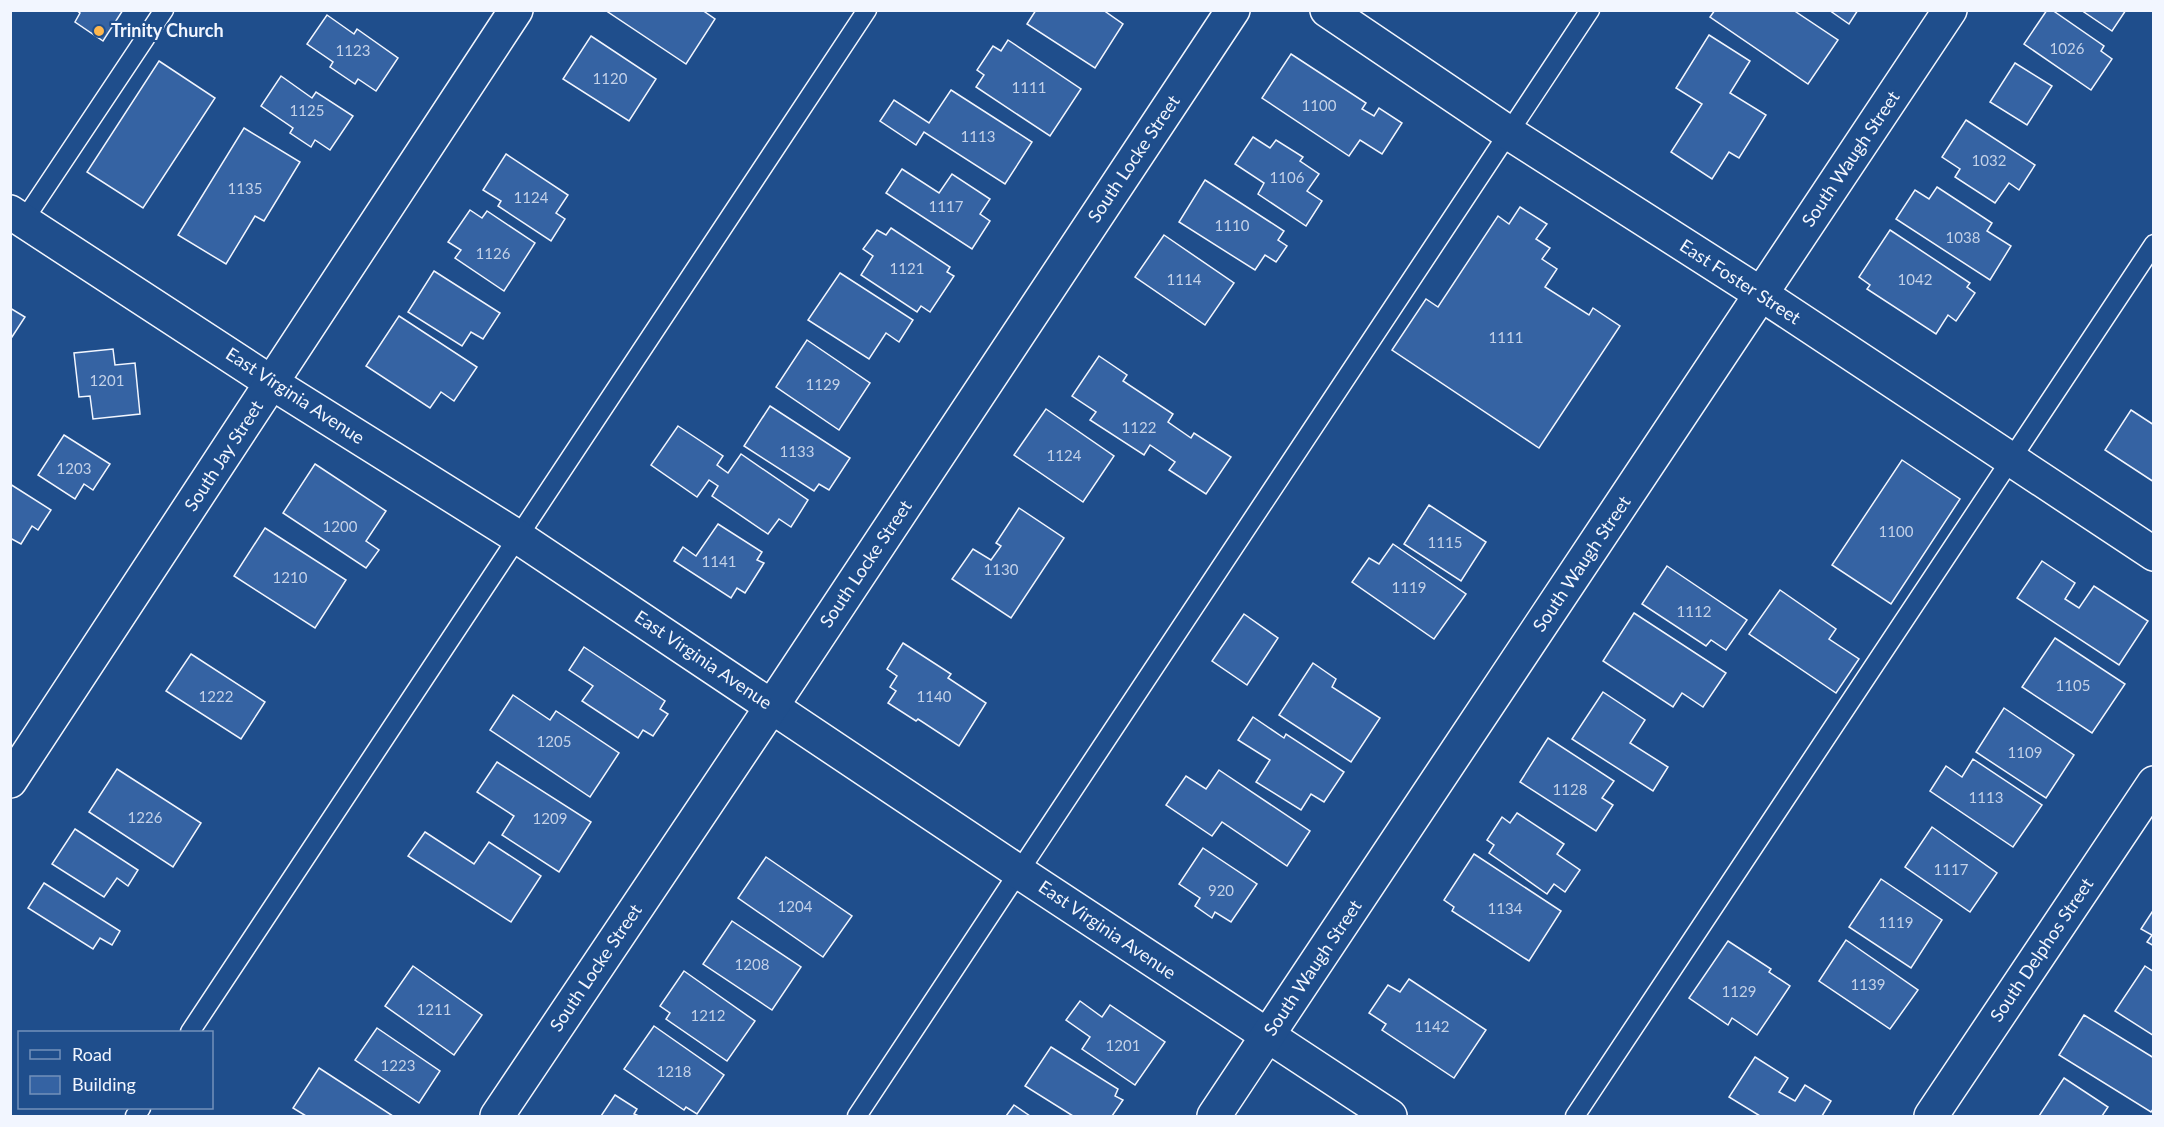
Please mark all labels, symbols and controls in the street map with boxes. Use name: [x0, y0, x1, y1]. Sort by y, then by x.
place label: Trinity Church: [111, 19, 224, 41]
marker: Trinity Church: [92, 24, 106, 38]
house number: 1026: [2050, 39, 2085, 57]
house number: 1123: [336, 41, 370, 59]
house number: 1120: [593, 69, 628, 87]
house number: 1111: [1012, 78, 1046, 96]
street label: South Waugh Street: [1797, 86, 1904, 230]
street label: South Locke Street: [1083, 90, 1184, 226]
house number: 1100: [1302, 96, 1337, 114]
house number: 1125: [290, 101, 324, 119]
house number: 1113: [961, 127, 995, 145]
house number: 1032: [1972, 151, 2006, 169]
house number: 1106: [1270, 168, 1305, 186]
house number: 1135: [228, 179, 262, 197]
house number: 1124: [514, 188, 549, 206]
house number: 1117: [929, 197, 964, 215]
house number: 1110: [1215, 216, 1250, 234]
house number: 1038: [1946, 228, 1980, 246]
street label: East Foster Street: [1676, 234, 1806, 329]
house number: 1126: [476, 244, 511, 262]
house number: 1121: [890, 259, 924, 277]
house number: 1114: [1167, 270, 1202, 288]
house number: 1042: [1898, 270, 1932, 288]
house number: 1111: [1489, 328, 1523, 346]
street label: East Virginia Avenue: [222, 342, 369, 448]
house number: 1201: [90, 371, 124, 389]
house number: 1129: [806, 375, 840, 393]
street label: South Jay Street: [179, 396, 267, 515]
house number: 1122: [1122, 418, 1156, 436]
house number: 1133: [780, 442, 814, 460]
house number: 1124: [1047, 446, 1082, 464]
house number: 1203: [57, 459, 91, 477]
street label: South Waugh Street: [1528, 491, 1635, 635]
street label: South Locke Street: [815, 495, 916, 631]
house number: 1200: [323, 517, 358, 535]
house number: 1100: [1879, 522, 1914, 540]
house number: 1115: [1428, 533, 1462, 551]
house number: 1141: [702, 552, 736, 570]
house number: 1130: [984, 560, 1019, 578]
house number: 1210: [273, 568, 308, 586]
house number: 1119: [1392, 578, 1426, 596]
house number: 1112: [1677, 602, 1711, 620]
street label: East Virginia Avenue: [631, 605, 776, 713]
house number: 1105: [2056, 676, 2090, 694]
house number: 1222: [199, 687, 233, 705]
house number: 1140: [917, 687, 952, 705]
house number: 1205: [537, 732, 571, 750]
house number: 1109: [2008, 743, 2042, 761]
house number: 1128: [1553, 780, 1587, 798]
house number: 1113: [1969, 788, 2003, 806]
house number: 1226: [128, 808, 163, 826]
house number: 1209: [533, 809, 567, 827]
house number: 1117: [1934, 860, 1969, 878]
street label: South Delphos Street: [1985, 873, 2098, 1025]
street label: East Virginia Avenue: [1035, 875, 1180, 983]
house number: 920: [1208, 881, 1234, 899]
street label: South Waugh Street: [1259, 895, 1366, 1039]
house number: 1204: [778, 897, 813, 915]
street label: South Locke Street: [545, 899, 646, 1035]
house number: 1134: [1488, 899, 1523, 917]
house number: 1119: [1879, 913, 1913, 931]
house number: 1208: [735, 955, 769, 973]
house number: 1139: [1851, 975, 1885, 993]
house number: 1129: [1722, 982, 1756, 1000]
house number: 1211: [417, 1000, 451, 1018]
house number: 1212: [691, 1006, 725, 1024]
house number: 1142: [1415, 1017, 1449, 1035]
legend: [18, 1031, 213, 1109]
house number: 1201: [1106, 1036, 1140, 1054]
text: Road: [72, 1043, 112, 1065]
house number: 1223: [381, 1056, 415, 1074]
house number: 1218: [657, 1062, 691, 1080]
text: Building: [72, 1073, 136, 1095]

